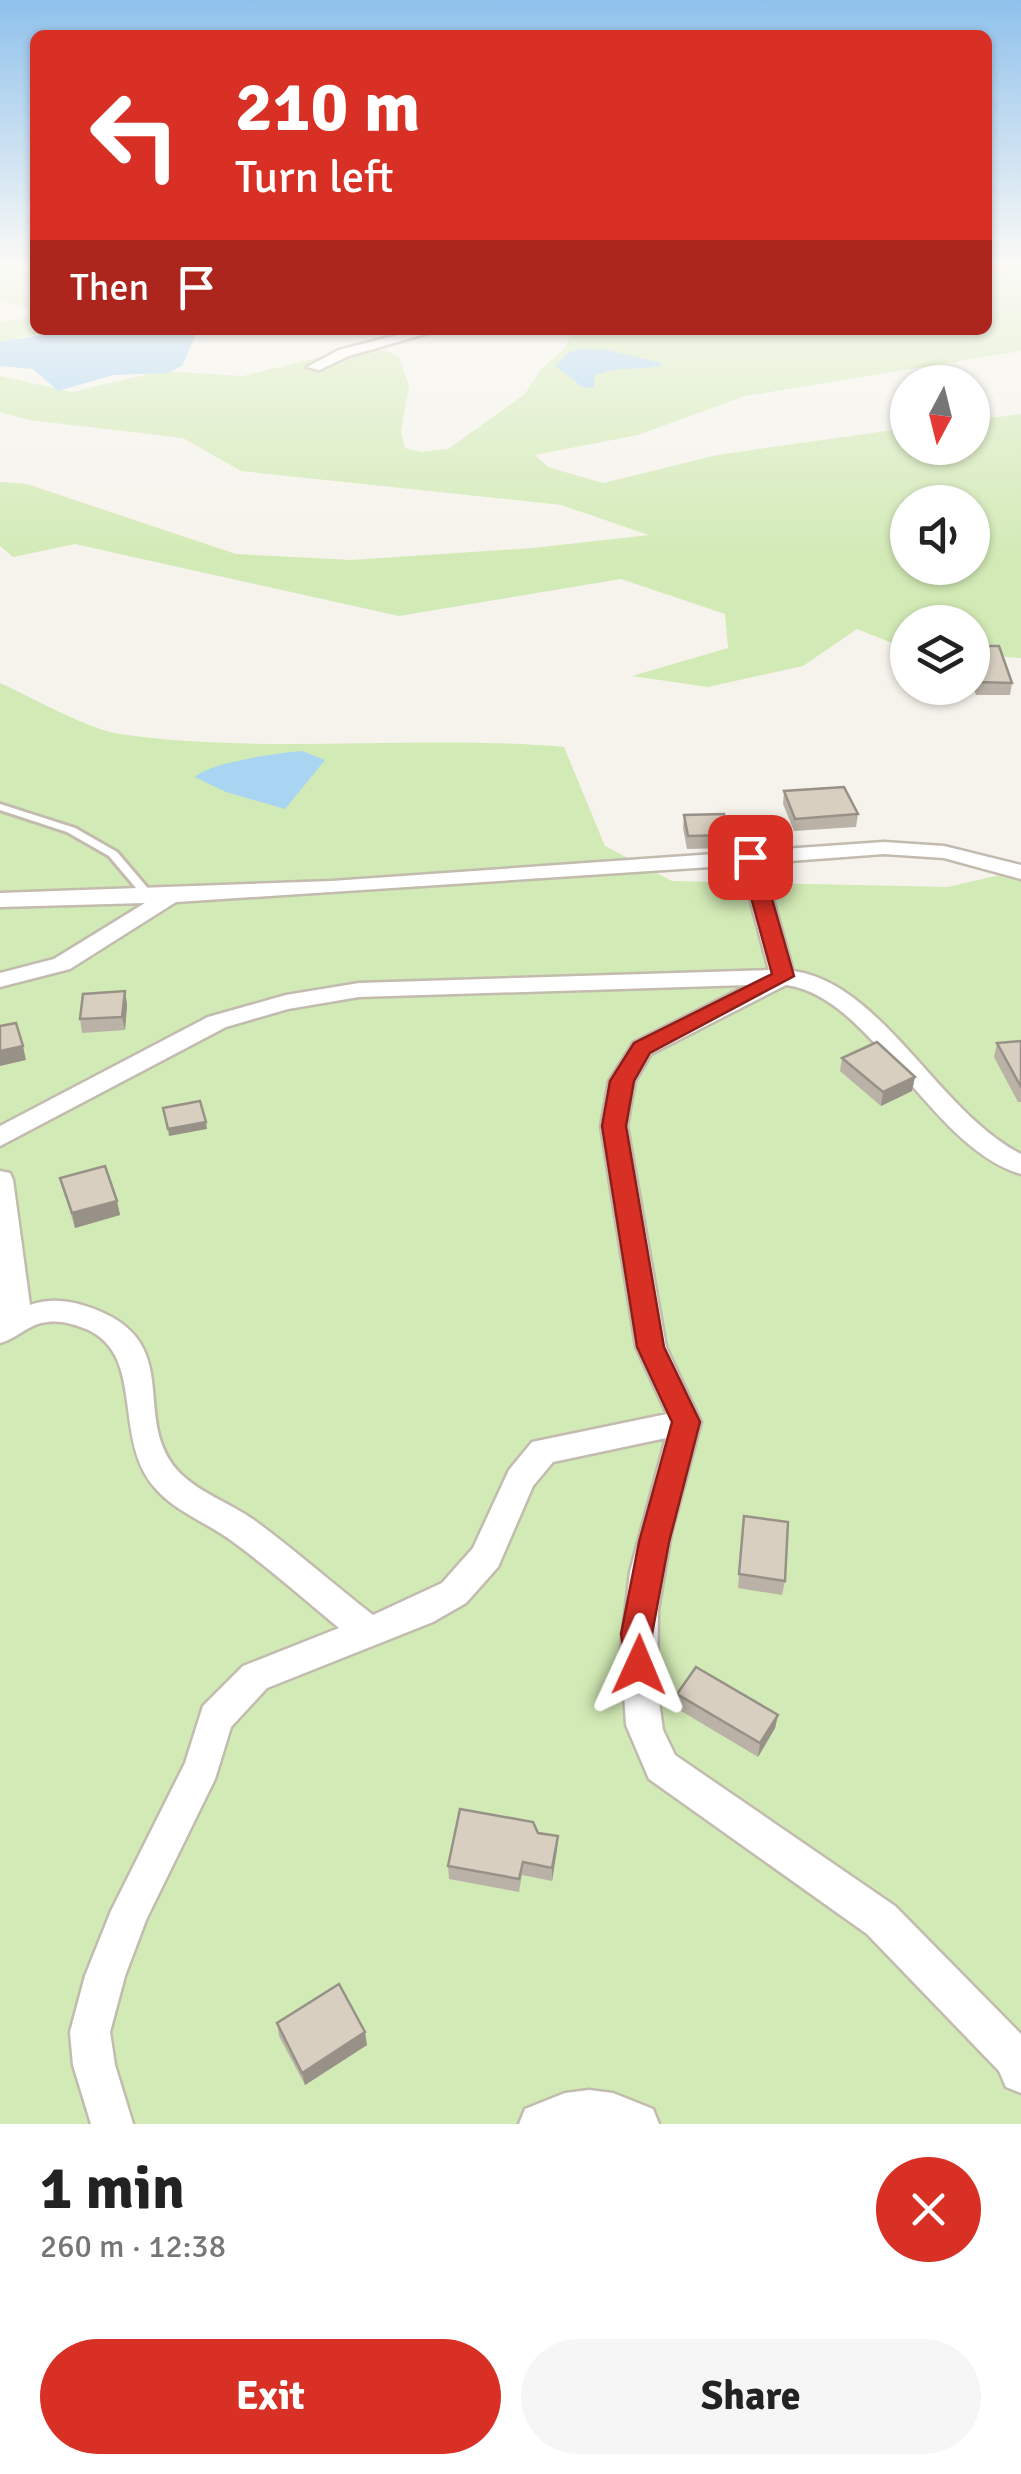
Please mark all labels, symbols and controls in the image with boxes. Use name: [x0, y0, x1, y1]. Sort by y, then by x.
text: 210 m: [235, 64, 420, 150]
icon: left: [70, 70, 200, 200]
text: Turn left: [235, 150, 394, 205]
icon: arrive: [169, 260, 224, 315]
text: Then: [70, 264, 149, 311]
north arrow: [890, 365, 990, 465]
map controls: [890, 365, 990, 705]
button: sound: [890, 485, 990, 585]
button: layers: [890, 605, 990, 705]
pin: [708, 815, 793, 900]
icon: arrive: [723, 830, 778, 885]
position arrow: [587, 1613, 691, 1717]
text: 1 min: [40, 2152, 185, 2226]
button: close: [876, 2157, 981, 2262]
text: 260 m · 12:38: [40, 2227, 226, 2266]
button: Exit: [40, 2339, 501, 2454]
button: Share: [521, 2339, 981, 2454]

